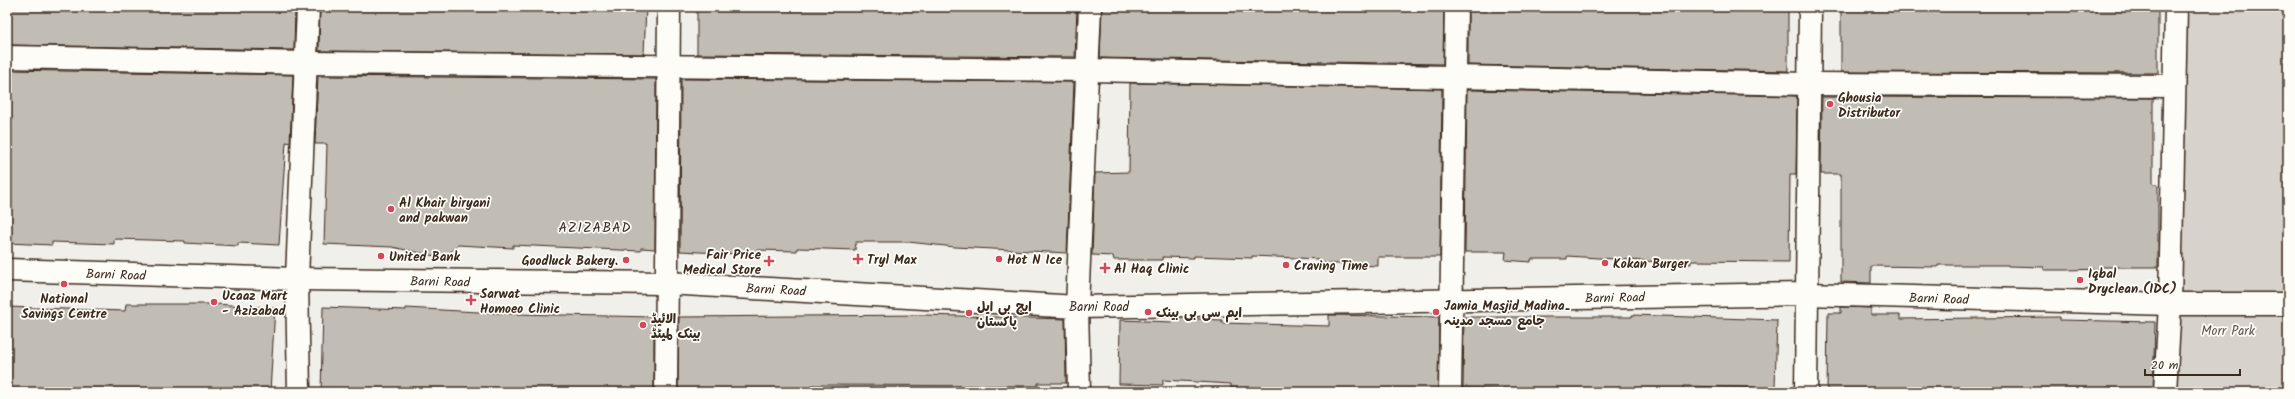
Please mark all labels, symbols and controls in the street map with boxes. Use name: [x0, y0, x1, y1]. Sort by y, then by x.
place label: Ghousia Distributor: [1838, 88, 1902, 124]
marker: Ghousia Distributor: [1825, 99, 1835, 109]
place label: Al Khair biryani and pakwan: [399, 193, 491, 229]
marker: Al Khair biryani and pakwan: [386, 204, 396, 214]
district label: AZIZABAD: [558, 217, 632, 239]
place label: Fair Price Medical Store: [683, 245, 762, 281]
place label: United Bank: [389, 247, 460, 268]
place label: Tryl Max: [867, 250, 917, 271]
place label: Hot N Ice: [1007, 250, 1063, 271]
marker: United Bank: [376, 251, 386, 261]
place label: Goodluck Bakery.: [522, 251, 618, 272]
marker: Tryl Max: [852, 253, 864, 265]
marker: Hot N Ice: [994, 254, 1004, 264]
place label: Kokan Burger: [1613, 254, 1690, 275]
marker: Goodluck Bakery.: [621, 255, 631, 265]
marker: Fair Price Medical Store: [764, 256, 774, 266]
place label: Craving Time: [1294, 256, 1369, 277]
marker: Kokan Burger: [1600, 258, 1610, 268]
place label: Al Haq Clinic: [1114, 259, 1189, 280]
marker: Craving Time: [1281, 260, 1291, 270]
marker: Al Haq Clinic: [1099, 262, 1111, 274]
street label: Barni Road: [86, 264, 147, 287]
place label: Iqbal Dryclean (IDC): [2088, 264, 2177, 300]
street label: Barni Road: [410, 271, 471, 294]
marker: Iqbal Dryclean (IDC): [2075, 275, 2085, 285]
street label: Barni Road: [745, 278, 807, 303]
marker: National Savings Centre: [59, 279, 69, 289]
place label: Sarwat Homoeo Clinic: [480, 284, 560, 320]
place label: Ucaaz Mart - Azizabad: [222, 286, 288, 322]
street label: Barni Road: [1585, 287, 1646, 310]
street label: Barni Road: [1909, 288, 1970, 311]
place label: National Savings Centre: [21, 289, 107, 325]
marker: Sarwat Homoeo Clinic: [465, 294, 477, 306]
place label: Jamia Masjid Madina۔ جامع مسجد مدینہ: [1444, 296, 1571, 332]
marker: Ucaaz Mart - Azizabad: [209, 297, 219, 307]
place label: ایچ بی ایل پاکستان: [977, 297, 1032, 333]
street label: Barni Road: [1069, 297, 1130, 318]
place label: ایم سی بی بینک: [1156, 303, 1242, 324]
marker: ایم سی بی بینک: [1143, 307, 1153, 317]
marker: Jamia Masjid Madina۔ جامع مسجد مدینہ: [1431, 307, 1441, 317]
marker: ایچ بی ایل پاکستان: [964, 308, 974, 318]
place label: الائیڈ بینک لمیٹڈ: [651, 309, 701, 345]
marker: الائیڈ بینک لمیٹڈ: [638, 320, 648, 330]
park label: Morr Park: [2201, 321, 2256, 342]
scale bar: [2145, 351, 2240, 377]
text: 20 m: [2151, 356, 2179, 375]

